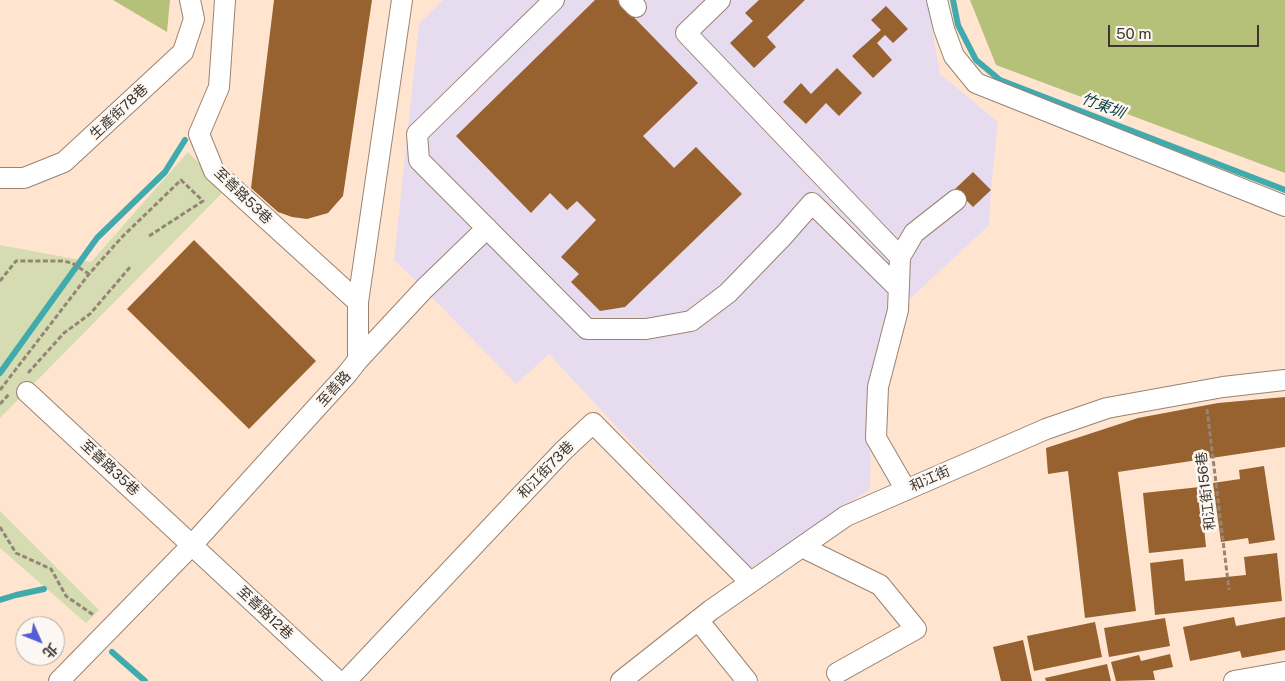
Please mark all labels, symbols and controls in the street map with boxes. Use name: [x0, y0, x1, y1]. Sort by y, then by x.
scale bar: [1110, 15, 1261, 47]
text: 50 m: [1116, 25, 1151, 42]
street label: 生產街78巷: [87, 81, 151, 143]
water label: 竹東圳: [1079, 90, 1127, 122]
street label: 至善路53巷: [211, 164, 275, 228]
street label: 至善路: [314, 368, 354, 410]
street label: 至善路35巷: [77, 437, 143, 499]
street label: 和江街73巷: [515, 438, 577, 502]
street label: 和江街156巷: [1193, 451, 1219, 531]
street label: 和江街: [907, 463, 953, 495]
street label: 至善路12巷: [234, 583, 296, 643]
north arrow: [15, 616, 65, 666]
text: 北: [39, 640, 61, 661]

